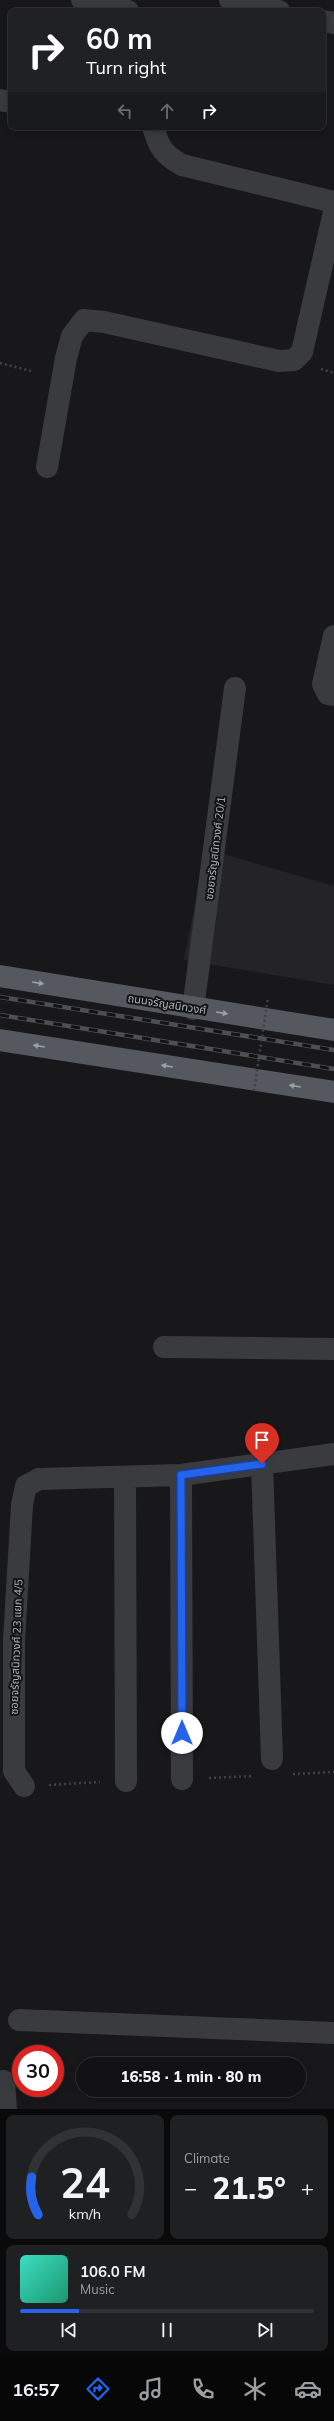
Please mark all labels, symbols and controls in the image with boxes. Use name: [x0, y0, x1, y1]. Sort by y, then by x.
text: 60 m: [86, 21, 152, 56]
icon: right: [20, 24, 72, 76]
text: Turn right: [86, 56, 166, 79]
icon: left: [114, 100, 136, 122]
icon: ahead: [156, 100, 178, 122]
icon: right: [198, 100, 220, 122]
street label: ซอยจรัญสนิทวงศ์ 20/1: [202, 796, 228, 900]
one-way arrow: [32, 980, 45, 986]
street label: ถนนจรัญสนิทวงศ์: [127, 991, 207, 1017]
one-way arrow: [216, 1010, 228, 1016]
one-way arrow: [33, 1043, 45, 1049]
one-way arrow: [161, 1063, 173, 1069]
one-way arrow: [289, 1083, 302, 1089]
pin: [245, 1423, 279, 1464]
icon: arrive: [251, 1429, 273, 1451]
street label: ซอยจรัญสนิทวงศ์ 23 แยก 4/5: [7, 1579, 25, 1715]
position arrow: [161, 1712, 203, 1754]
speed limit sign: 30: [12, 2045, 64, 2097]
text: 16:58 · 1 min · 80 m: [121, 2067, 261, 2086]
text: Climate: [184, 2150, 230, 2166]
text: 24: [60, 2156, 110, 2208]
text: 21.5°: [212, 2169, 286, 2207]
text: −: [184, 2174, 197, 2202]
text: +: [301, 2174, 314, 2202]
text: km/h: [69, 2205, 101, 2223]
text: 106.0 FM: [80, 2262, 145, 2281]
text: Music: [80, 2281, 115, 2297]
icon: previous: [58, 2319, 80, 2341]
icon: pause: [156, 2319, 178, 2341]
icon: next: [254, 2319, 276, 2341]
icon: directions: [84, 2375, 112, 2403]
icon: music: [137, 2375, 165, 2403]
icon: phone: [189, 2375, 217, 2403]
icon: climate: [241, 2375, 269, 2403]
icon: car: [294, 2375, 322, 2403]
text: 16:57: [12, 2378, 60, 2401]

